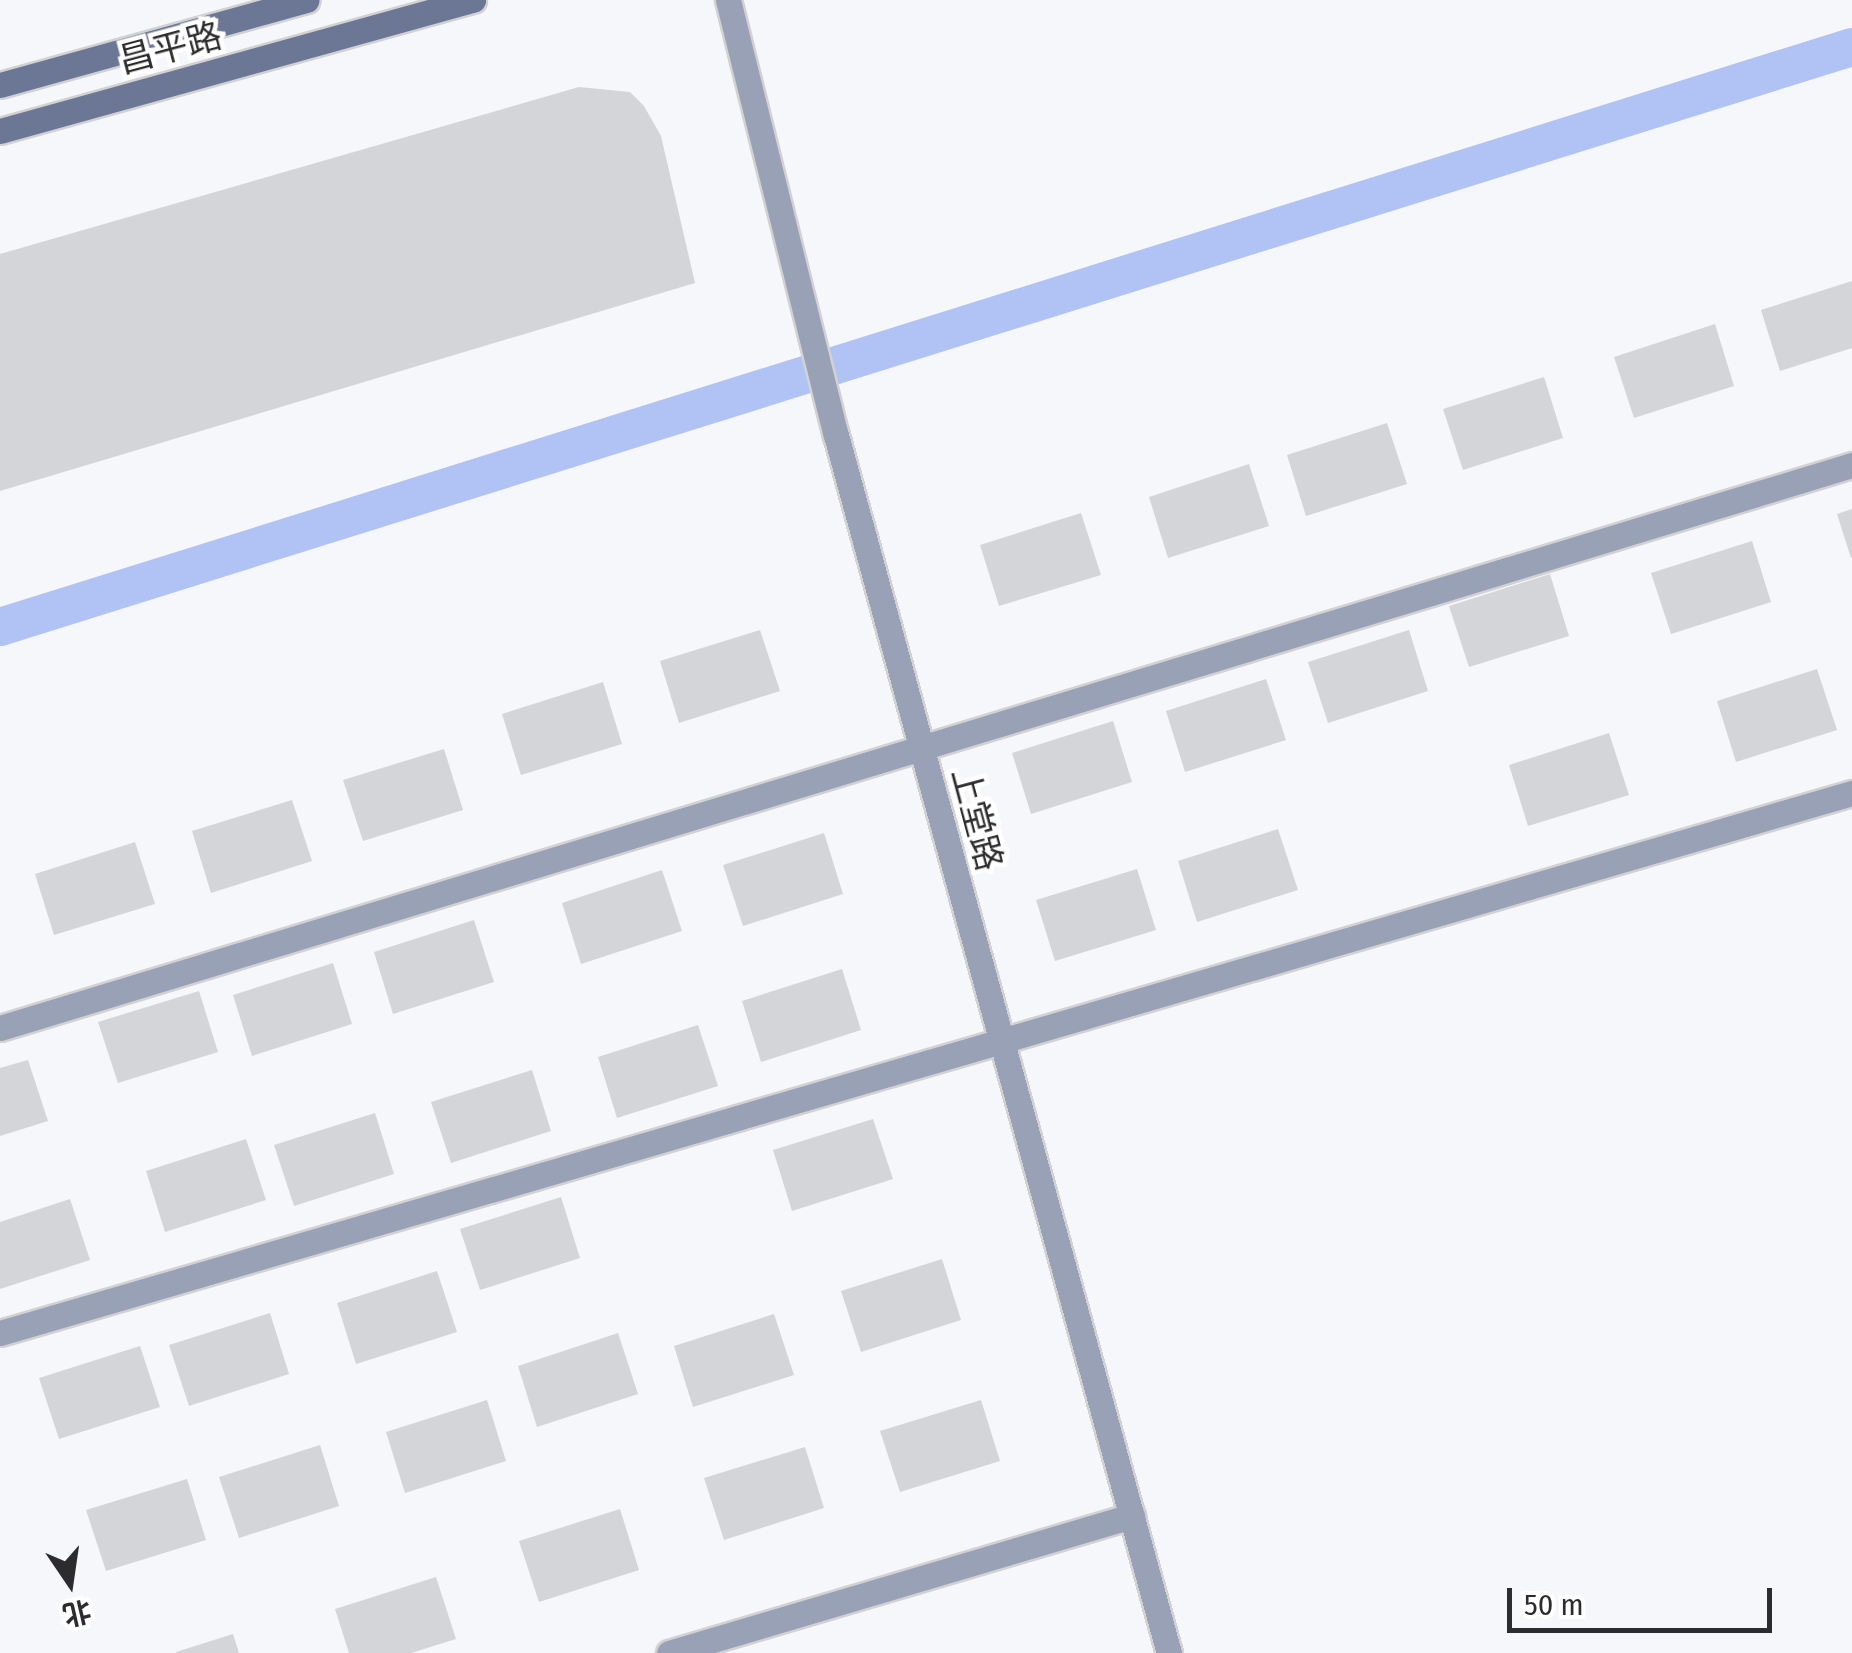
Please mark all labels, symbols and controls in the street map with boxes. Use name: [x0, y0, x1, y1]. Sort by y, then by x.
street label: 昌平路: [114, 14, 226, 82]
street label: 上堂路: [943, 763, 1011, 875]
north arrow: [20, 1533, 120, 1633]
scale bar: [1512, 1568, 1777, 1630]
text: 50 m: [1524, 1587, 1584, 1623]
text: 北: [60, 1593, 94, 1632]

